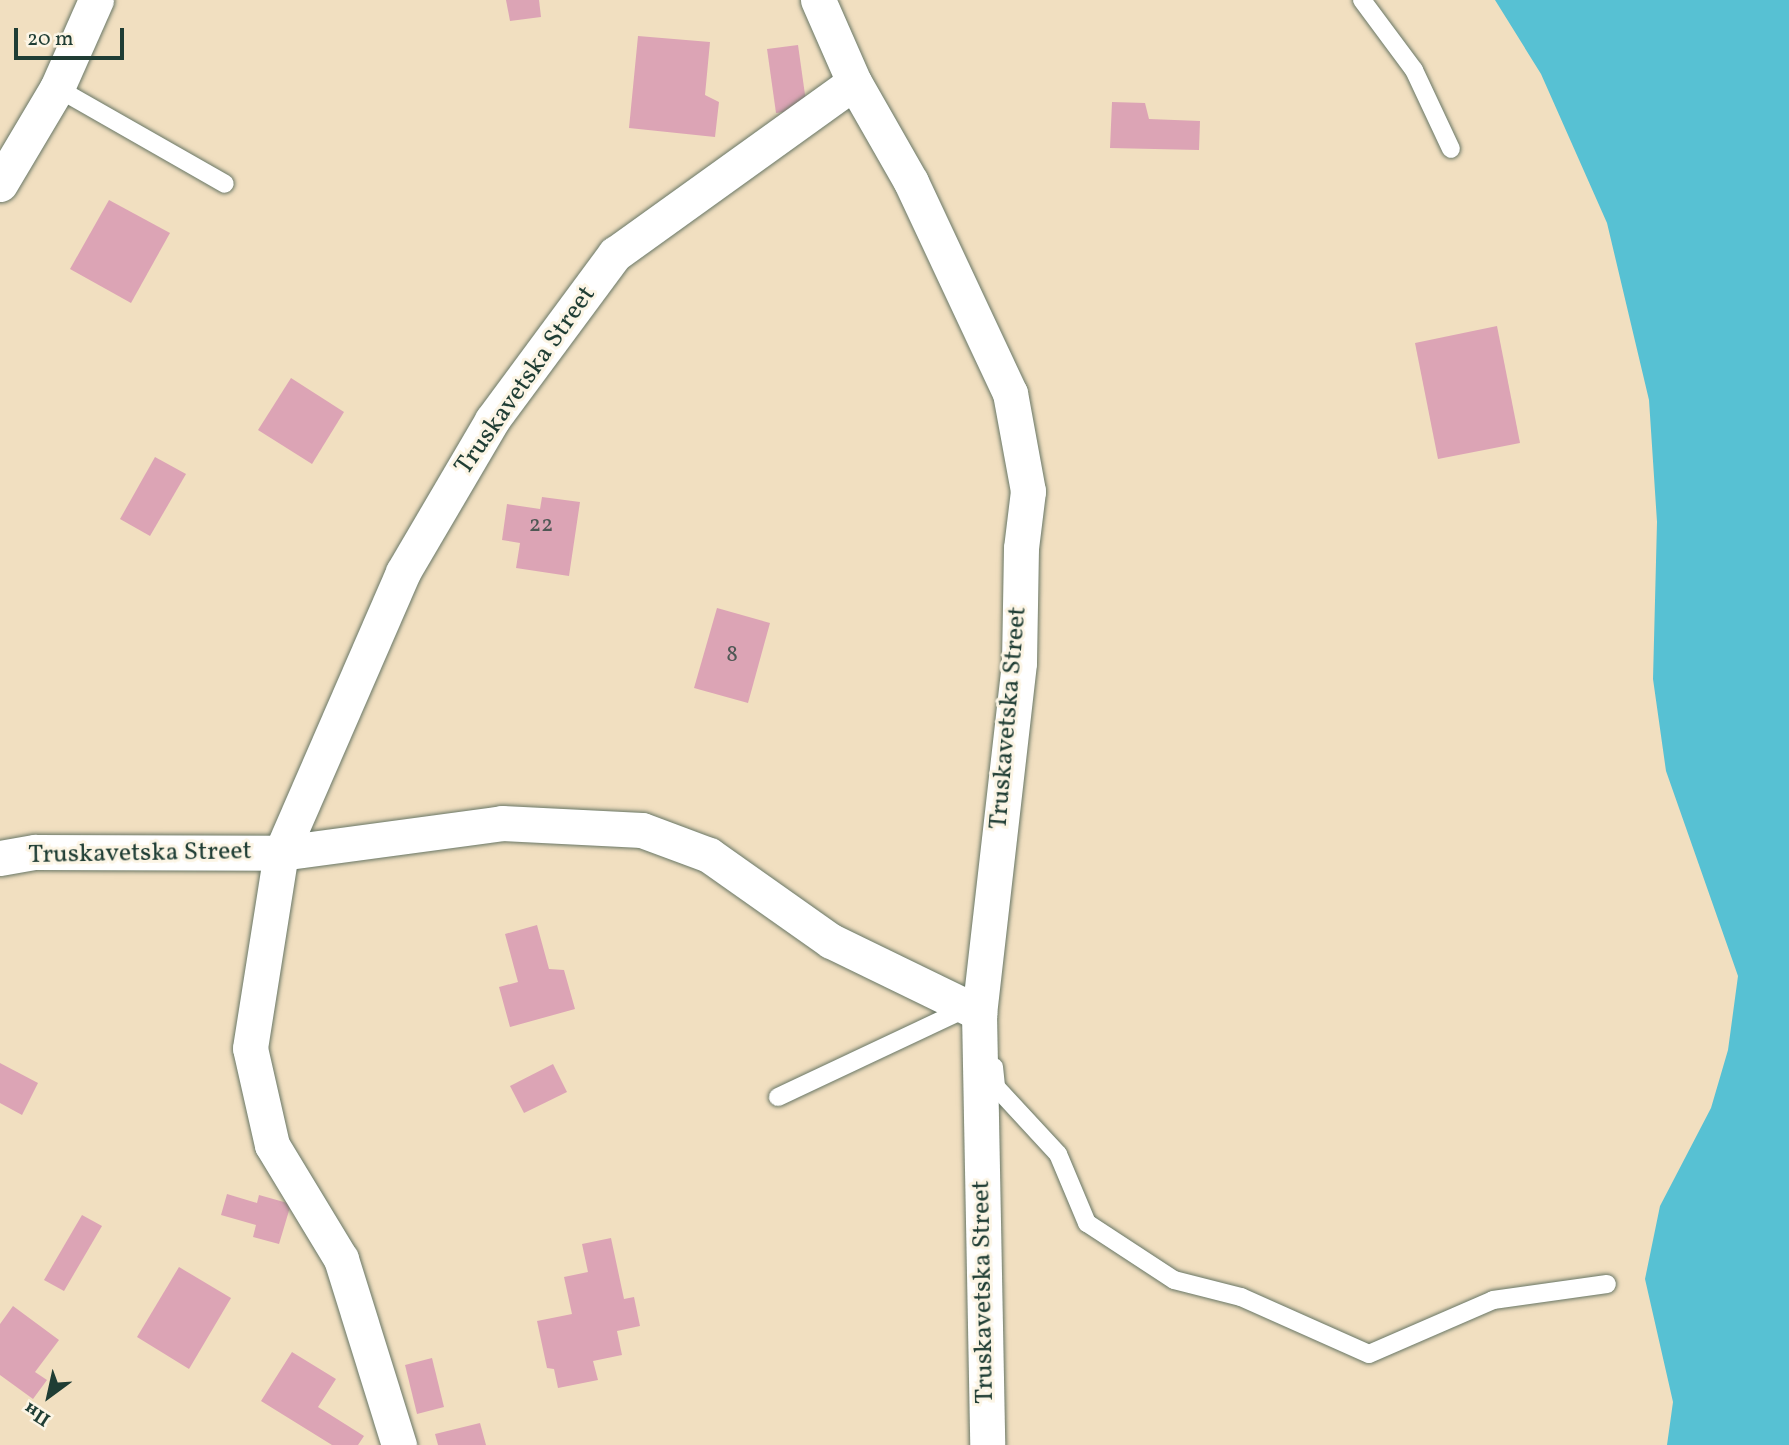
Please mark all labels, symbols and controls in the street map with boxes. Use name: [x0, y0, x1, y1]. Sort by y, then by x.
scale bar: [18, 14, 128, 58]
text: 20 m: [27, 25, 73, 54]
street label: Truskavetska Street: [449, 280, 603, 482]
house number: 22: [529, 511, 553, 539]
street label: Truskavetska Street: [984, 605, 1034, 831]
house number: 8: [726, 641, 738, 669]
street label: Truskavetska Street: [28, 836, 252, 872]
street label: Truskavetska Street: [966, 1180, 1002, 1404]
north arrow: [14, 1361, 84, 1431]
text: Пн: [19, 1395, 56, 1432]

